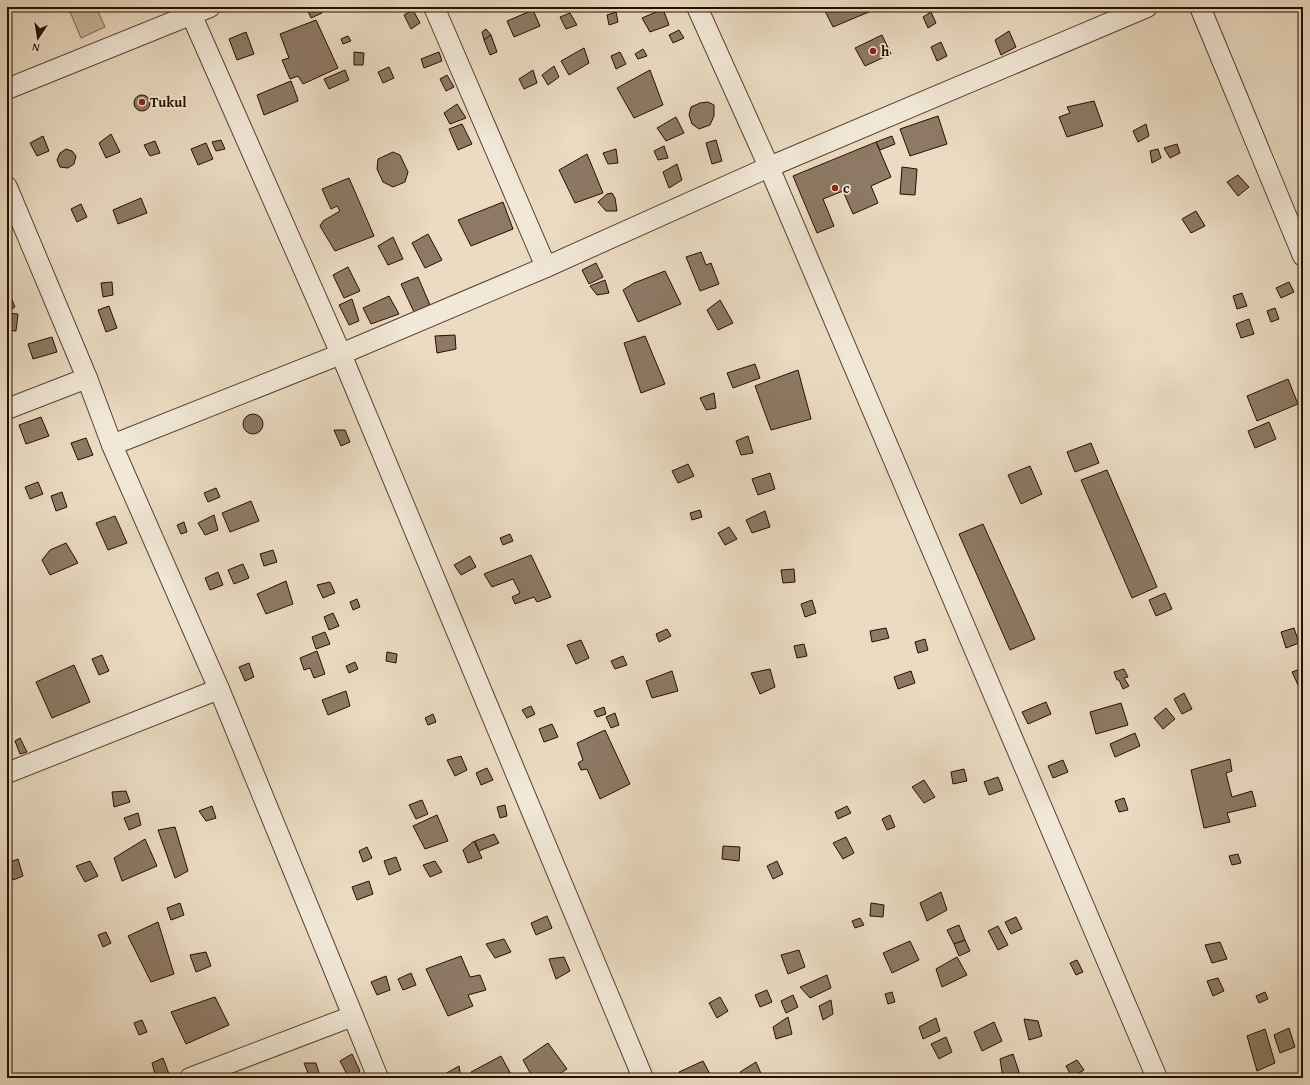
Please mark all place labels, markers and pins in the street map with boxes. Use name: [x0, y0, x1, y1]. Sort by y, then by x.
place label: h: [881, 41, 890, 61]
marker: h: [868, 46, 878, 56]
place label: Tukul: [150, 92, 187, 112]
marker: Tukul: [137, 97, 147, 107]
place label: c: [843, 178, 850, 198]
marker: c: [830, 183, 840, 193]

